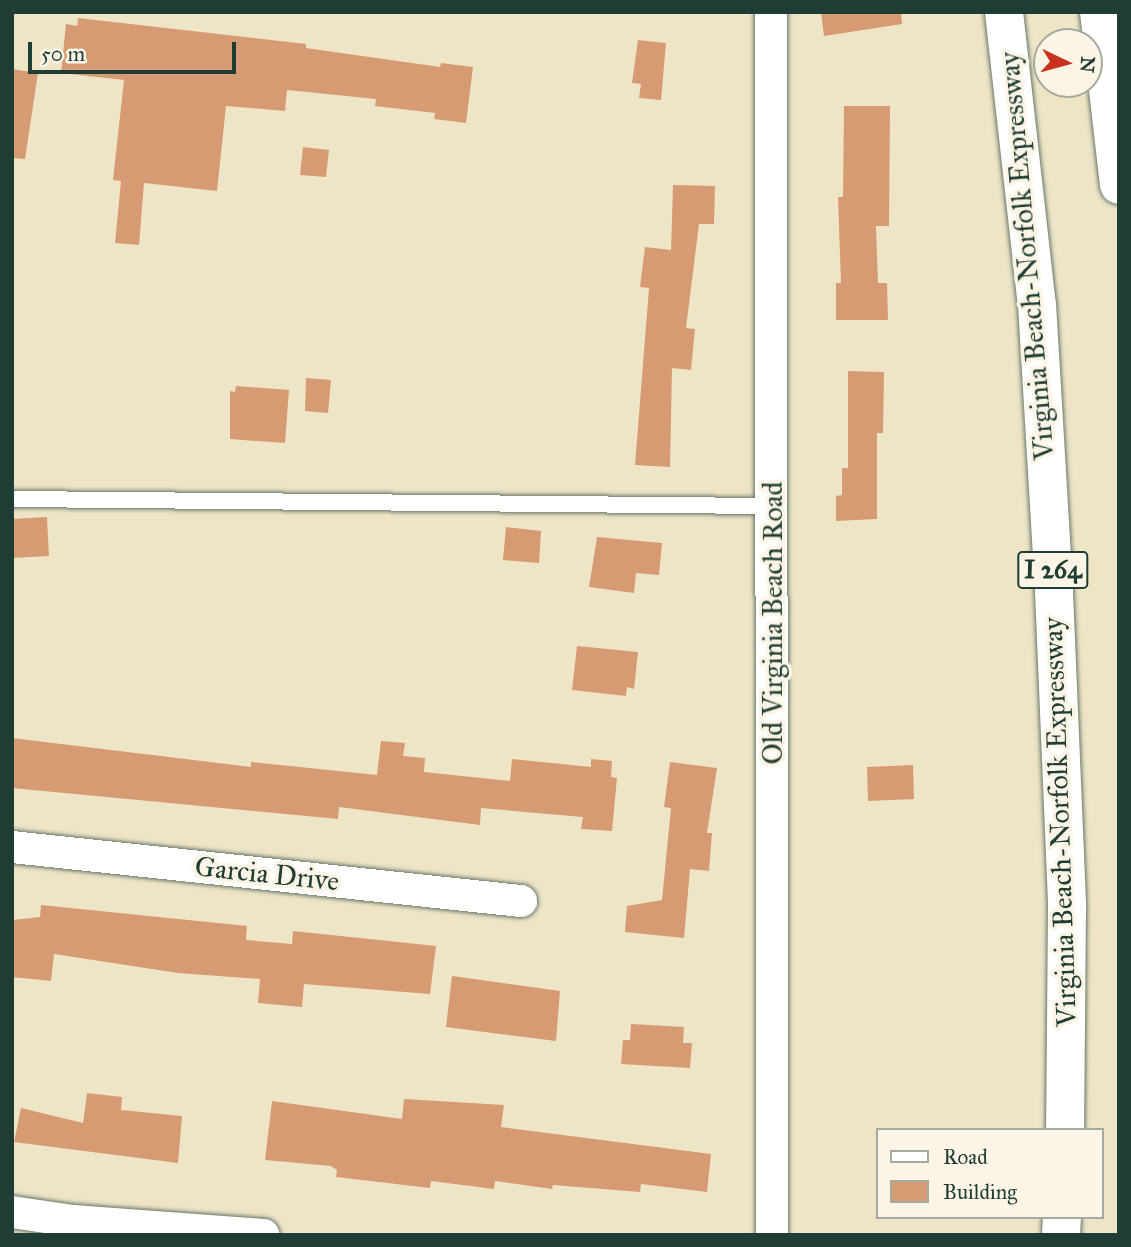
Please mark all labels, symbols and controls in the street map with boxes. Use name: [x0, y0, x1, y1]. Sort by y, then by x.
scale bar: [32, 28, 240, 72]
north arrow: [1033, 28, 1103, 98]
text: 50 m: [41, 41, 85, 67]
street label: Virginia Beach-Norfolk Expressway: [992, 50, 1062, 462]
text: N: [1075, 56, 1100, 74]
street label: Old Virginia Beach Road: [756, 481, 790, 765]
road number: I 264: [1016, 548, 1090, 592]
street label: Virginia Beach-Norfolk Expressway: [1036, 617, 1084, 1027]
street label: Garcia Drive: [193, 850, 341, 898]
legend: [876, 1128, 1103, 1219]
text: Road: [943, 1144, 988, 1170]
text: Building: [943, 1179, 1017, 1205]

